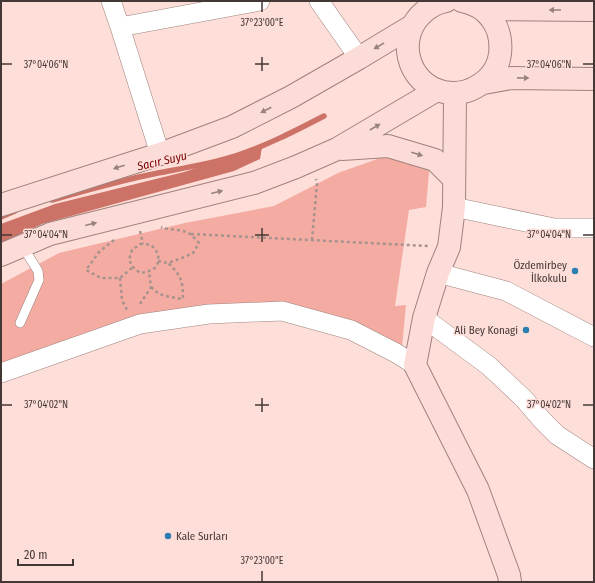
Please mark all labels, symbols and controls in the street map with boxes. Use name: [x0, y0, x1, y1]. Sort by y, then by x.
one-way arrow: [548, 7, 561, 13]
text: 37°23'00"E: [241, 17, 284, 29]
one-way arrow: [373, 43, 385, 50]
text: 37°04'06"N: [24, 59, 68, 71]
text: 37°04'06"N: [527, 59, 571, 71]
one-way arrow: [517, 75, 530, 81]
one-way arrow: [260, 107, 271, 113]
one-way arrow: [369, 124, 381, 131]
water label: Sacır Suyu: [135, 148, 188, 174]
one-way arrow: [411, 151, 423, 157]
one-way arrow: [112, 165, 124, 171]
one-way arrow: [211, 189, 223, 195]
one-way arrow: [85, 221, 97, 227]
text: 37°04'04"N: [24, 229, 68, 241]
text: 37°04'04"N: [527, 229, 571, 241]
place label: Özdemirbey İlkokulu: [513, 259, 567, 285]
marker: Özdemirbey İlkokulu: [570, 266, 580, 276]
place label: Ali Bey Konagi: [455, 324, 518, 337]
marker: Ali Bey Konagi: [521, 325, 531, 335]
text: 37°04'02"N: [24, 399, 68, 411]
text: 37°04'02"N: [527, 399, 571, 411]
place label: Kale Surları: [176, 530, 228, 543]
marker: Kale Surları: [163, 531, 173, 541]
scale bar: [18, 541, 73, 567]
text: 20 m: [24, 548, 48, 562]
text: 37°23'00"E: [241, 555, 284, 567]

